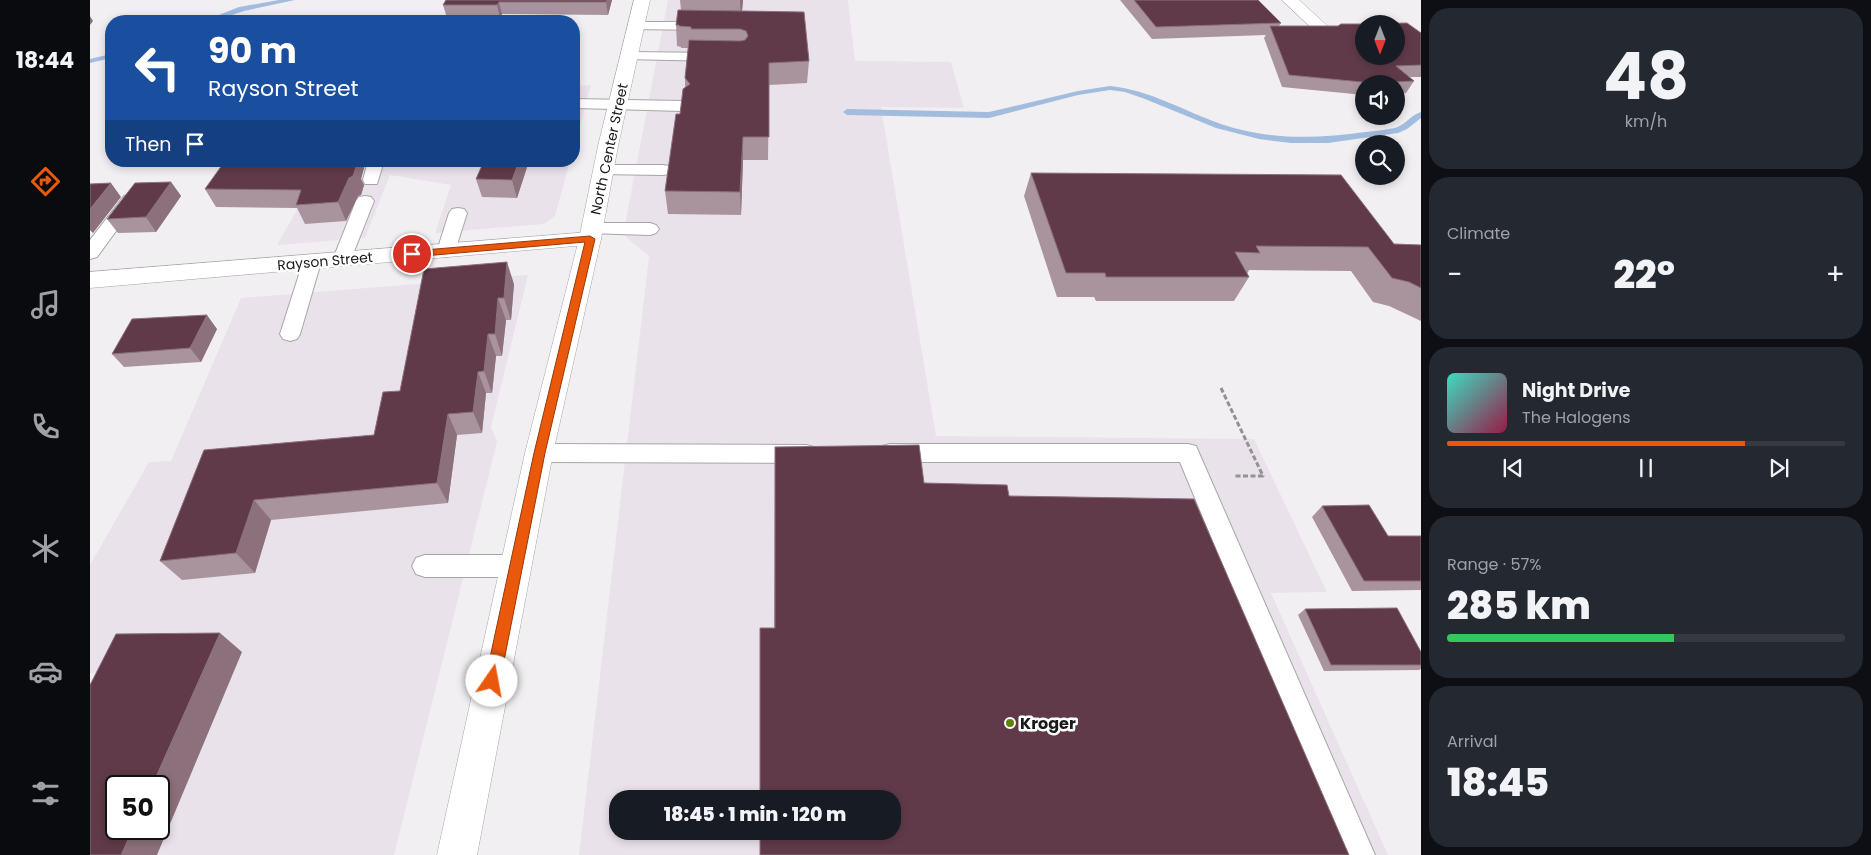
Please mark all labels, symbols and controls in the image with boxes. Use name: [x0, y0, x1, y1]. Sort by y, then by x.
north arrow: [1355, 15, 1405, 65]
map controls: [1355, 15, 1405, 185]
text: 90 m: [208, 26, 297, 75]
text: 48: [1603, 31, 1689, 122]
icon: left: [125, 35, 190, 100]
text: 18:44: [16, 45, 74, 76]
text: Rayson Street: [208, 73, 359, 104]
button: sound: [1355, 75, 1405, 125]
street label: North Center Street: [585, 81, 633, 217]
text: km/h: [1625, 110, 1667, 133]
icon: arrive: [181, 130, 209, 158]
text: Then: [125, 131, 171, 158]
button: search: [1355, 135, 1405, 185]
icon: directions: [28, 164, 63, 199]
text: Climate: [1447, 222, 1510, 245]
pin: [391, 233, 433, 275]
icon: arrive: [398, 240, 426, 268]
street label: Rayson Street: [276, 247, 374, 275]
text: 22°: [1613, 248, 1675, 301]
text: −: [1447, 255, 1462, 294]
text: +: [1826, 255, 1845, 294]
icon: music: [28, 287, 63, 322]
text: Night Drive: [1522, 377, 1631, 404]
text: The Halogens: [1522, 406, 1630, 429]
icon: phone: [28, 409, 63, 444]
icon: previous: [1499, 454, 1527, 482]
icon: pause: [1632, 454, 1660, 482]
icon: next: [1765, 454, 1793, 482]
icon: climate: [28, 531, 63, 566]
text: Range · 57%: [1447, 553, 1541, 576]
text: 285 km: [1447, 579, 1591, 632]
icon: car: [28, 654, 63, 689]
position arrow: [465, 654, 517, 706]
place label: Kroger: [1020, 712, 1076, 735]
marker: Kroger: [1004, 717, 1016, 729]
text: Arrival: [1447, 730, 1497, 753]
text: 18:45: [1447, 756, 1549, 809]
speed limit sign: 50: [105, 775, 170, 840]
icon: filters: [28, 776, 63, 811]
text: 18:45 · 1 min · 120 m: [664, 801, 846, 828]

